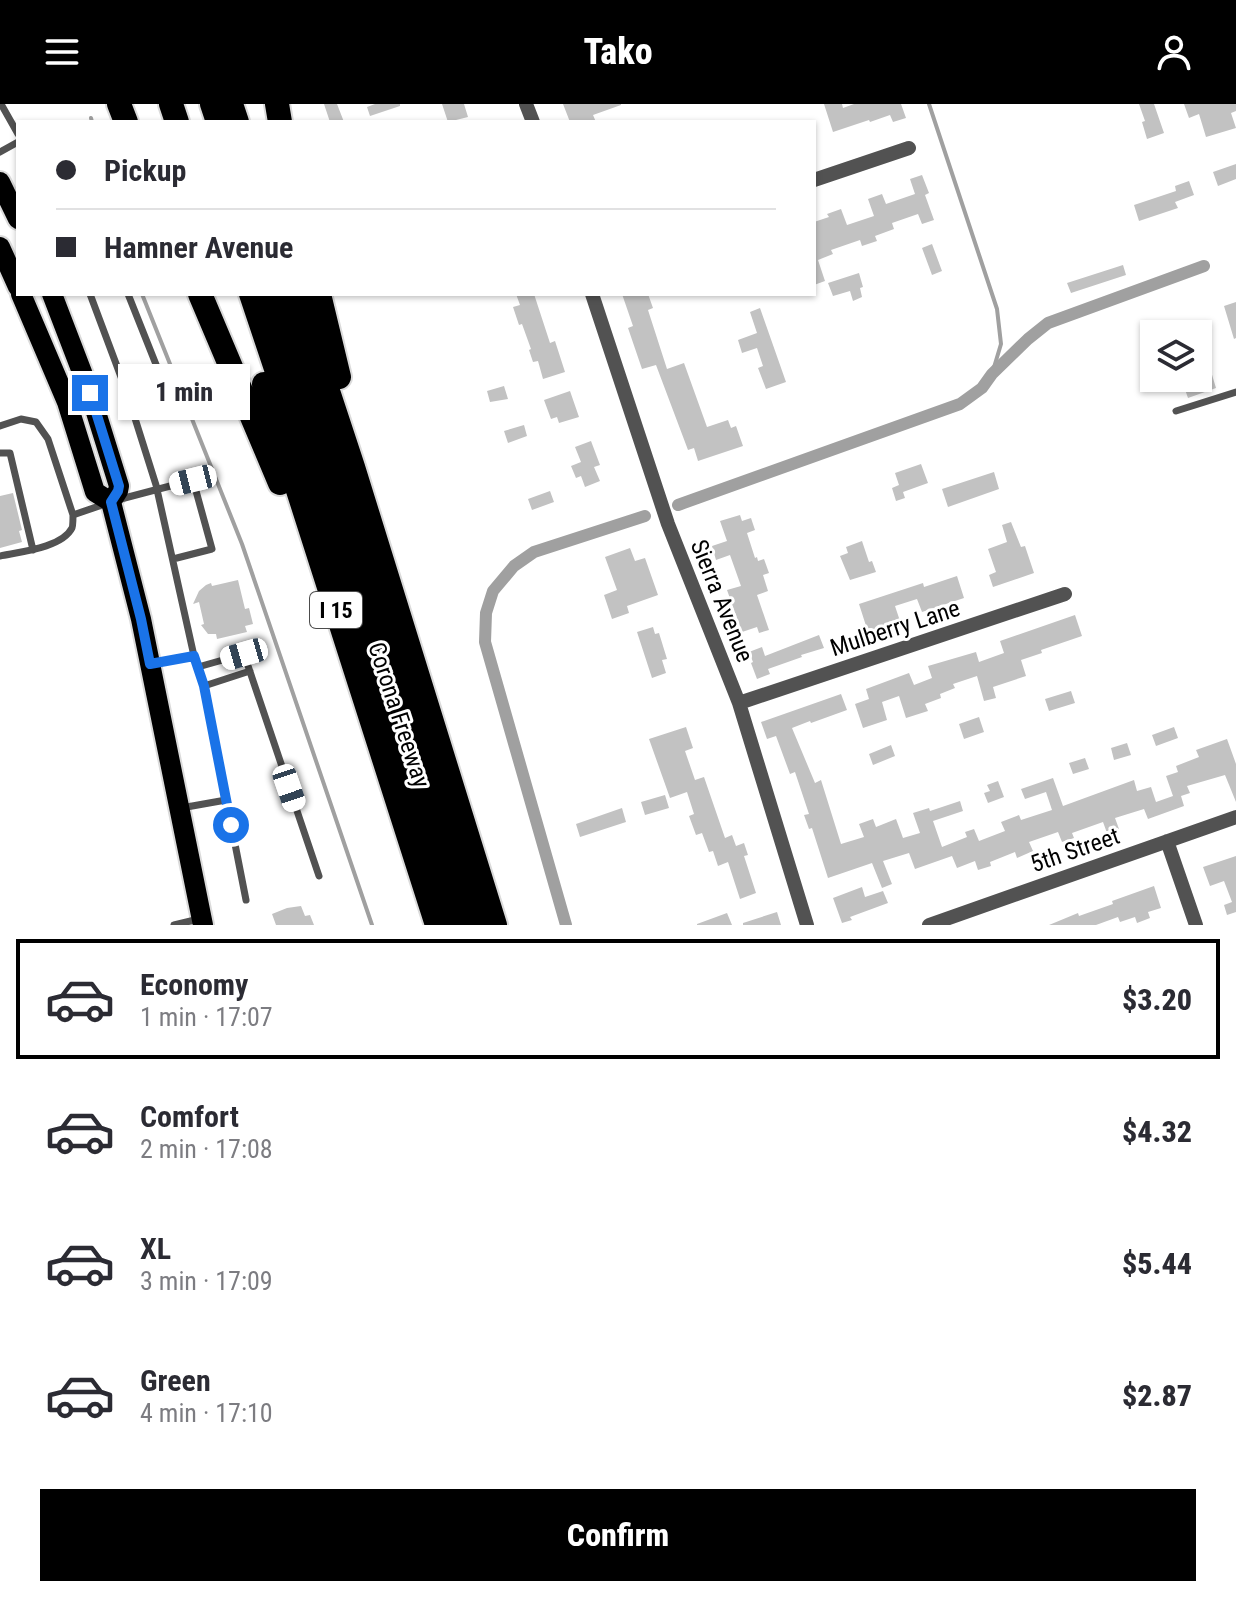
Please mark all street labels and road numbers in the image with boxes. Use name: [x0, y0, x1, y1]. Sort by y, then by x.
street label: Sierra Avenue: [685, 536, 759, 666]
road number: I 15: [310, 592, 362, 628]
street label: Mulberry Lane: [827, 594, 963, 662]
street label: Corona Freeway: [362, 639, 436, 791]
street label: 5th Street: [1027, 822, 1123, 878]

